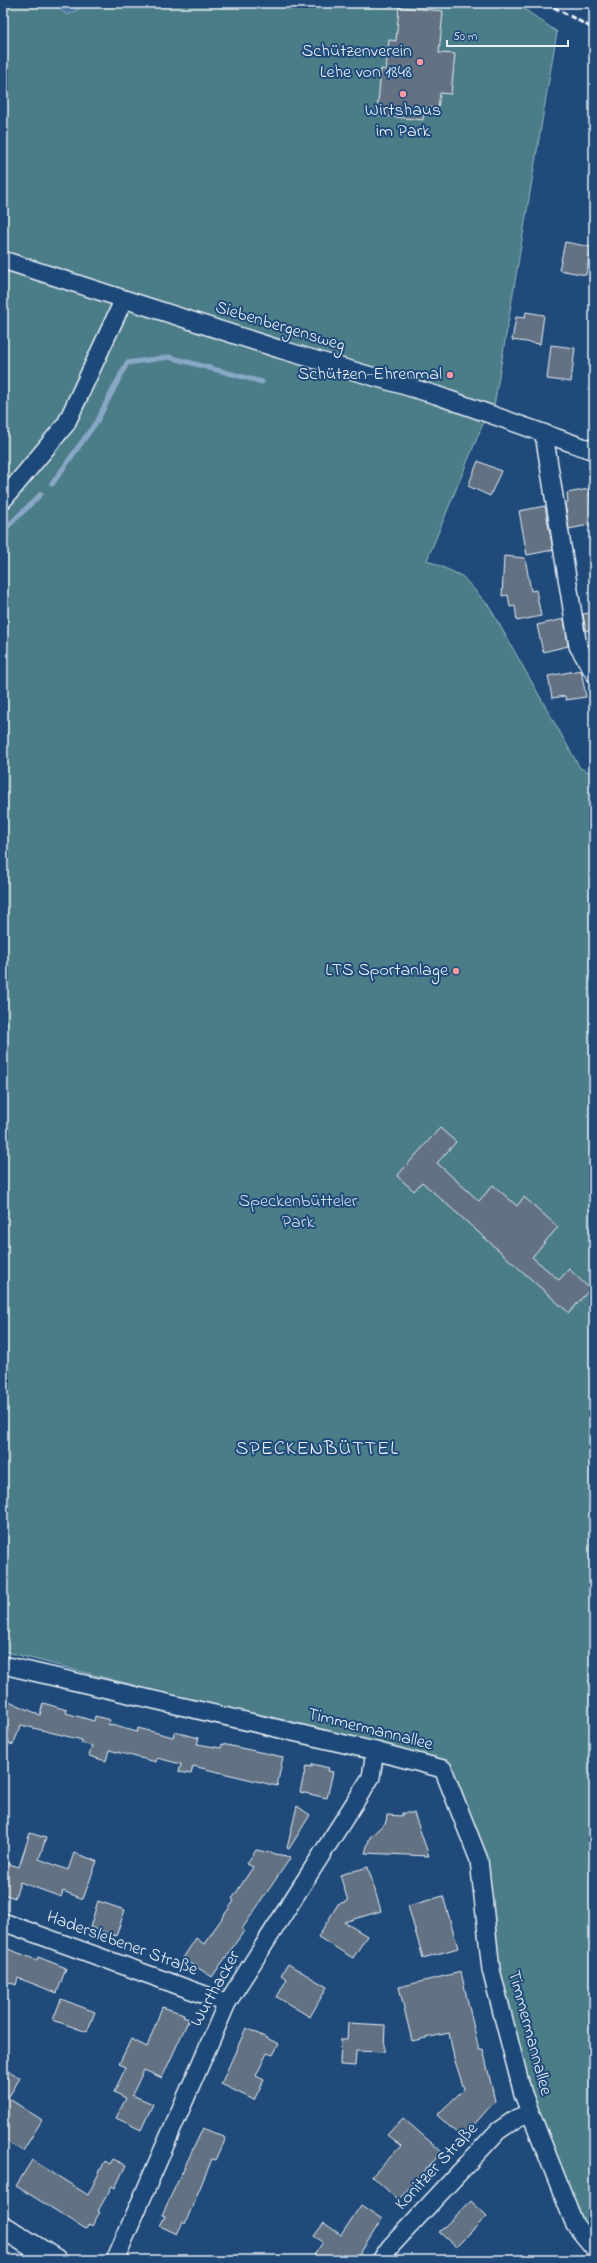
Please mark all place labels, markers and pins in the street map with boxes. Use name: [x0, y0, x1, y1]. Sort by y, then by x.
place label: Schützenverein Lehe von 1848: [302, 39, 412, 86]
marker: Schützenverein Lehe von 1848: [415, 57, 425, 67]
marker: Wirtshaus im Park: [398, 89, 408, 99]
place label: Wirtshaus im Park: [365, 98, 441, 145]
place label: Schützen-Ehrenmal: [298, 362, 442, 388]
marker: Schützen-Ehrenmal: [445, 370, 455, 380]
place label: LTS Sportanlage: [325, 958, 449, 985]
marker: LTS Sportanlage: [451, 966, 461, 976]

